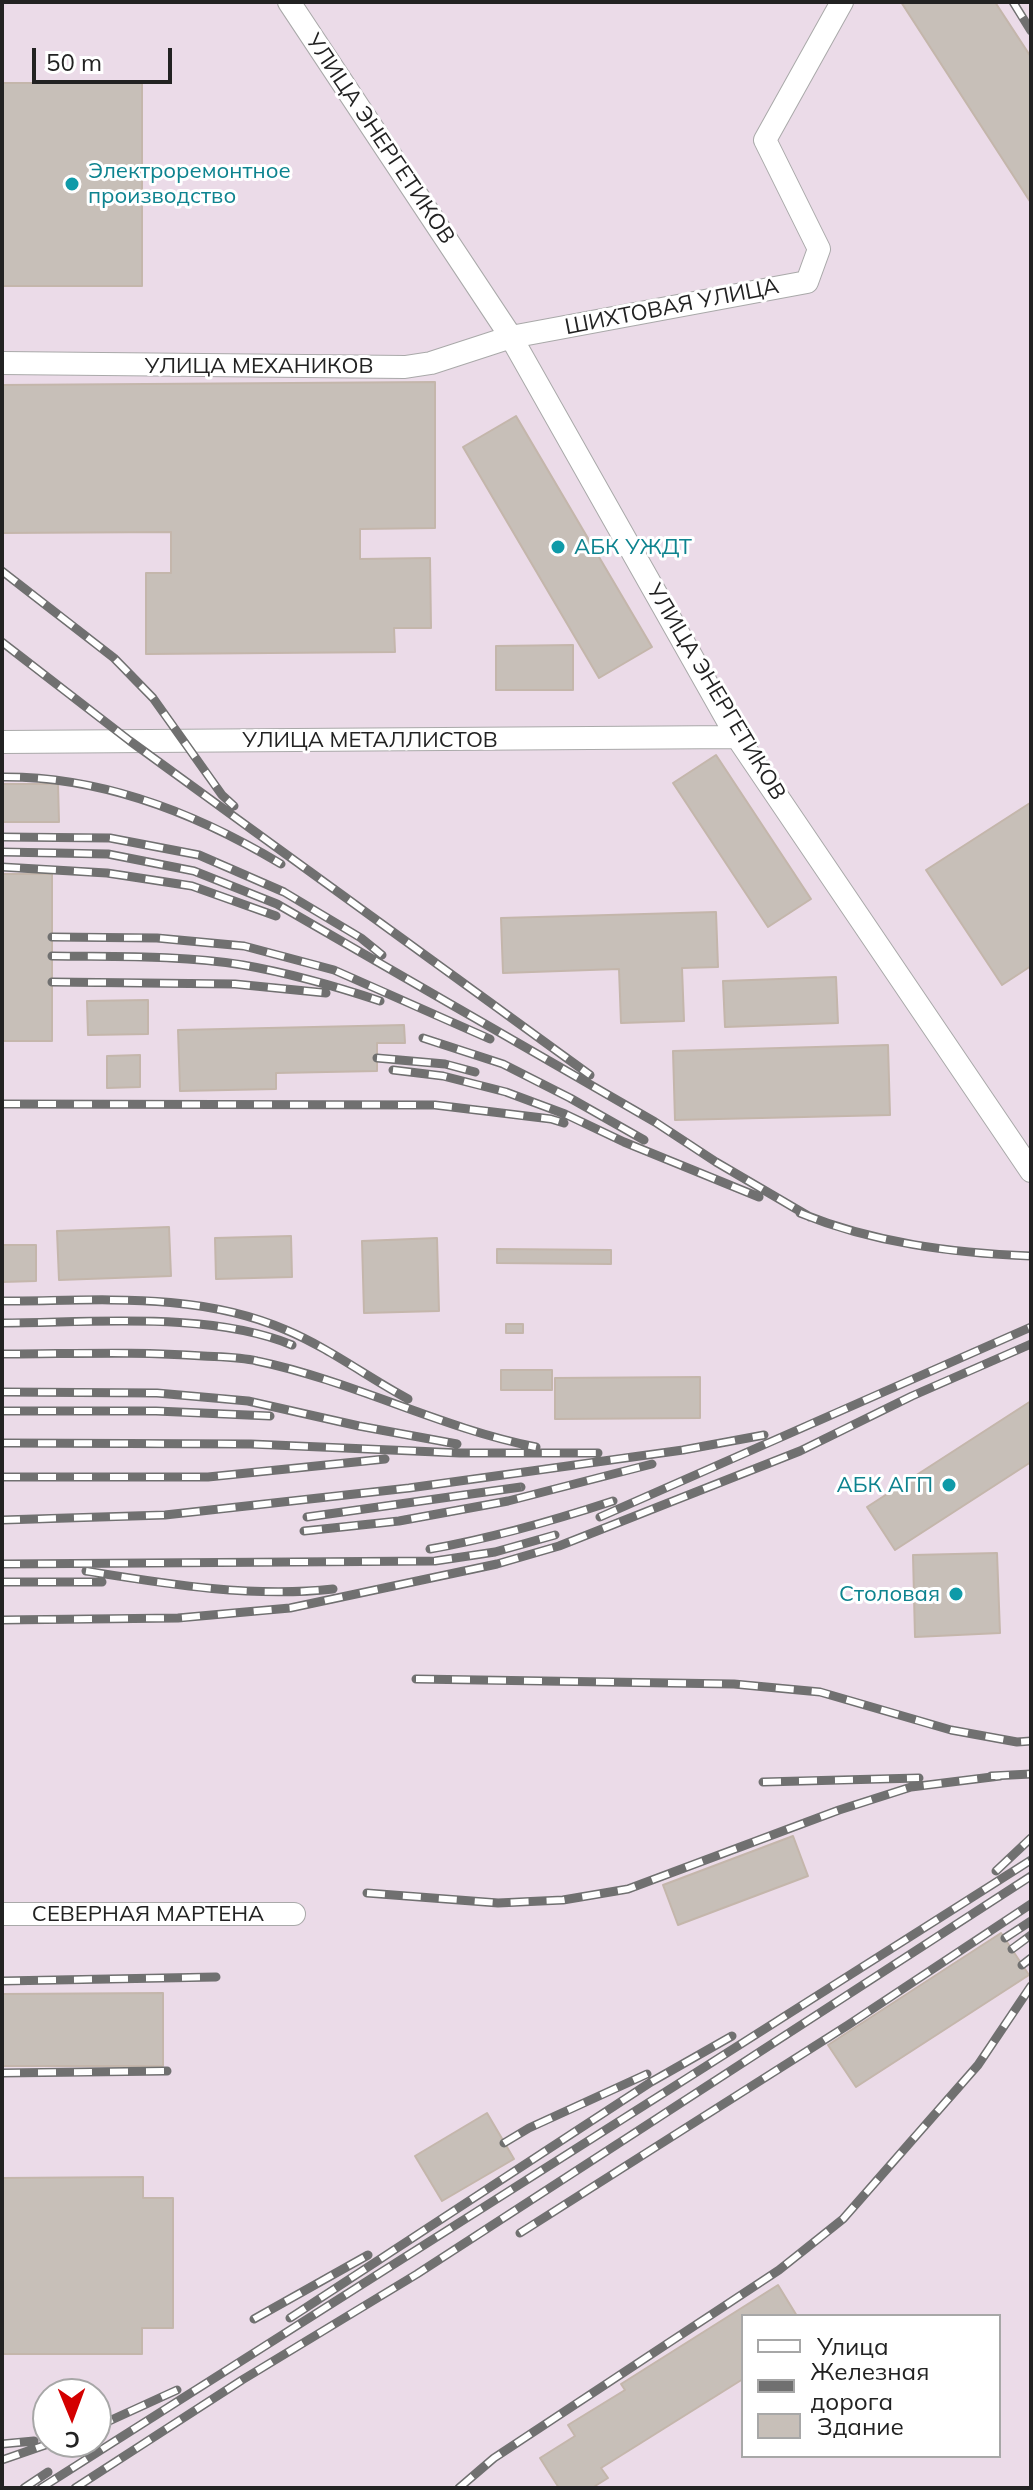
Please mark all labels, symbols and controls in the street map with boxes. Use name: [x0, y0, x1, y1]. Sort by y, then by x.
street label: УЛИЦА ЭНЕРГЕТИКОВ: [300, 29, 460, 249]
scale bar: [36, 32, 176, 82]
text: 50 m: [46, 47, 102, 77]
place label: Электроремонтное производство: [88, 158, 291, 210]
marker: Электроремонтное производство: [63, 175, 81, 193]
street label: ШИХТОВАЯ УЛИЦА: [563, 273, 781, 341]
street label: УЛИЦА МЕХАНИКОВ: [145, 353, 373, 379]
place label: АБК УЖДТ: [574, 534, 692, 560]
marker: АБК УЖДТ: [549, 538, 567, 556]
street label: УЛИЦА ЭНЕРГЕТИКОВ: [641, 579, 791, 805]
street label: УЛИЦА МЕТАЛЛИСТОВ: [242, 727, 498, 753]
place label: АБК АГП: [837, 1472, 933, 1498]
marker: АБК АГП: [940, 1476, 958, 1494]
place label: Столовая: [839, 1581, 940, 1607]
marker: Столовая: [947, 1585, 965, 1603]
street label: СЕВЕРНАЯ МАРТЕНА: [32, 1901, 264, 1927]
legend: [741, 2314, 1001, 2458]
text: Улица: [817, 2331, 889, 2361]
text: Железная дорога: [811, 2356, 929, 2416]
north arrow: [32, 2378, 112, 2458]
text: Здание: [817, 2411, 904, 2441]
text: С: [65, 2426, 80, 2454]

